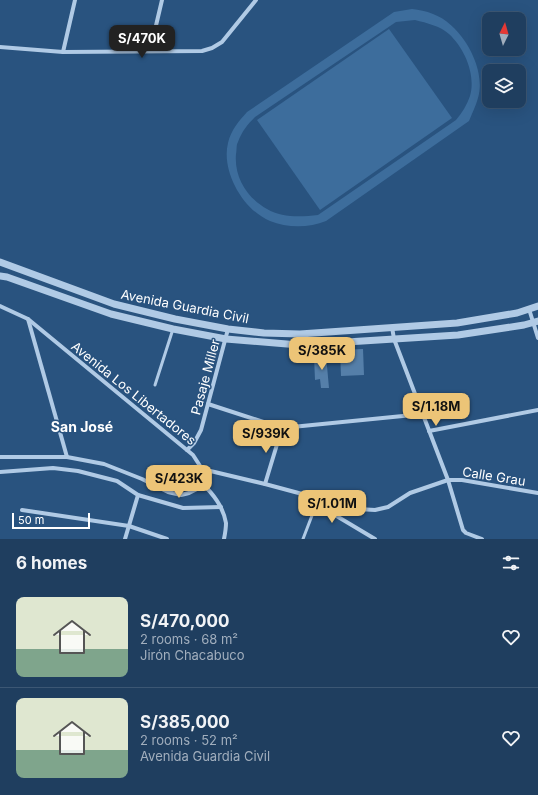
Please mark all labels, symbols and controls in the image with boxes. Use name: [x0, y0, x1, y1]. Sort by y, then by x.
north arrow: [482, 12, 526, 56]
map controls: [482, 12, 526, 108]
pin: S/470K: [109, 25, 175, 59]
text: S/470K: [118, 30, 166, 46]
button: layers: [482, 64, 526, 108]
street label: Avenida Guardia Civil: [120, 286, 250, 326]
street label: Pasaje Miller: [187, 337, 223, 417]
pin: S/385K: [289, 337, 355, 371]
street label: Avenida Los Libertadores: [68, 338, 200, 448]
text: S/385K: [298, 342, 346, 358]
pin: S/1.18M: [399, 393, 473, 427]
text: S/1.18M: [412, 398, 460, 414]
district label: San José: [51, 418, 113, 435]
pin: S/939K: [233, 420, 299, 454]
text: S/939K: [242, 425, 290, 441]
street label: Calle Grau: [461, 463, 527, 489]
pin: S/423K: [146, 465, 212, 499]
text: S/423K: [155, 470, 203, 486]
pin: S/1.01M: [295, 490, 369, 524]
text: S/1.01M: [307, 495, 357, 511]
scale bar: [12, 511, 90, 530]
text: 50 m: [18, 513, 44, 527]
icon: filters: [500, 552, 522, 574]
text: 6 homes: [16, 553, 87, 573]
text: S/470,000: [140, 611, 229, 631]
icon: home: [48, 613, 96, 661]
icon: heart: [500, 626, 522, 648]
text: 2 rooms · 68 m²: [140, 631, 238, 647]
text: Jirón Chacabuco: [140, 647, 245, 663]
text: S/385,000: [140, 712, 230, 732]
icon: home: [48, 714, 96, 762]
icon: heart: [500, 727, 522, 749]
text: 2 rooms · 52 m²: [140, 732, 238, 748]
text: Avenida Guardia Civil: [140, 748, 270, 764]

